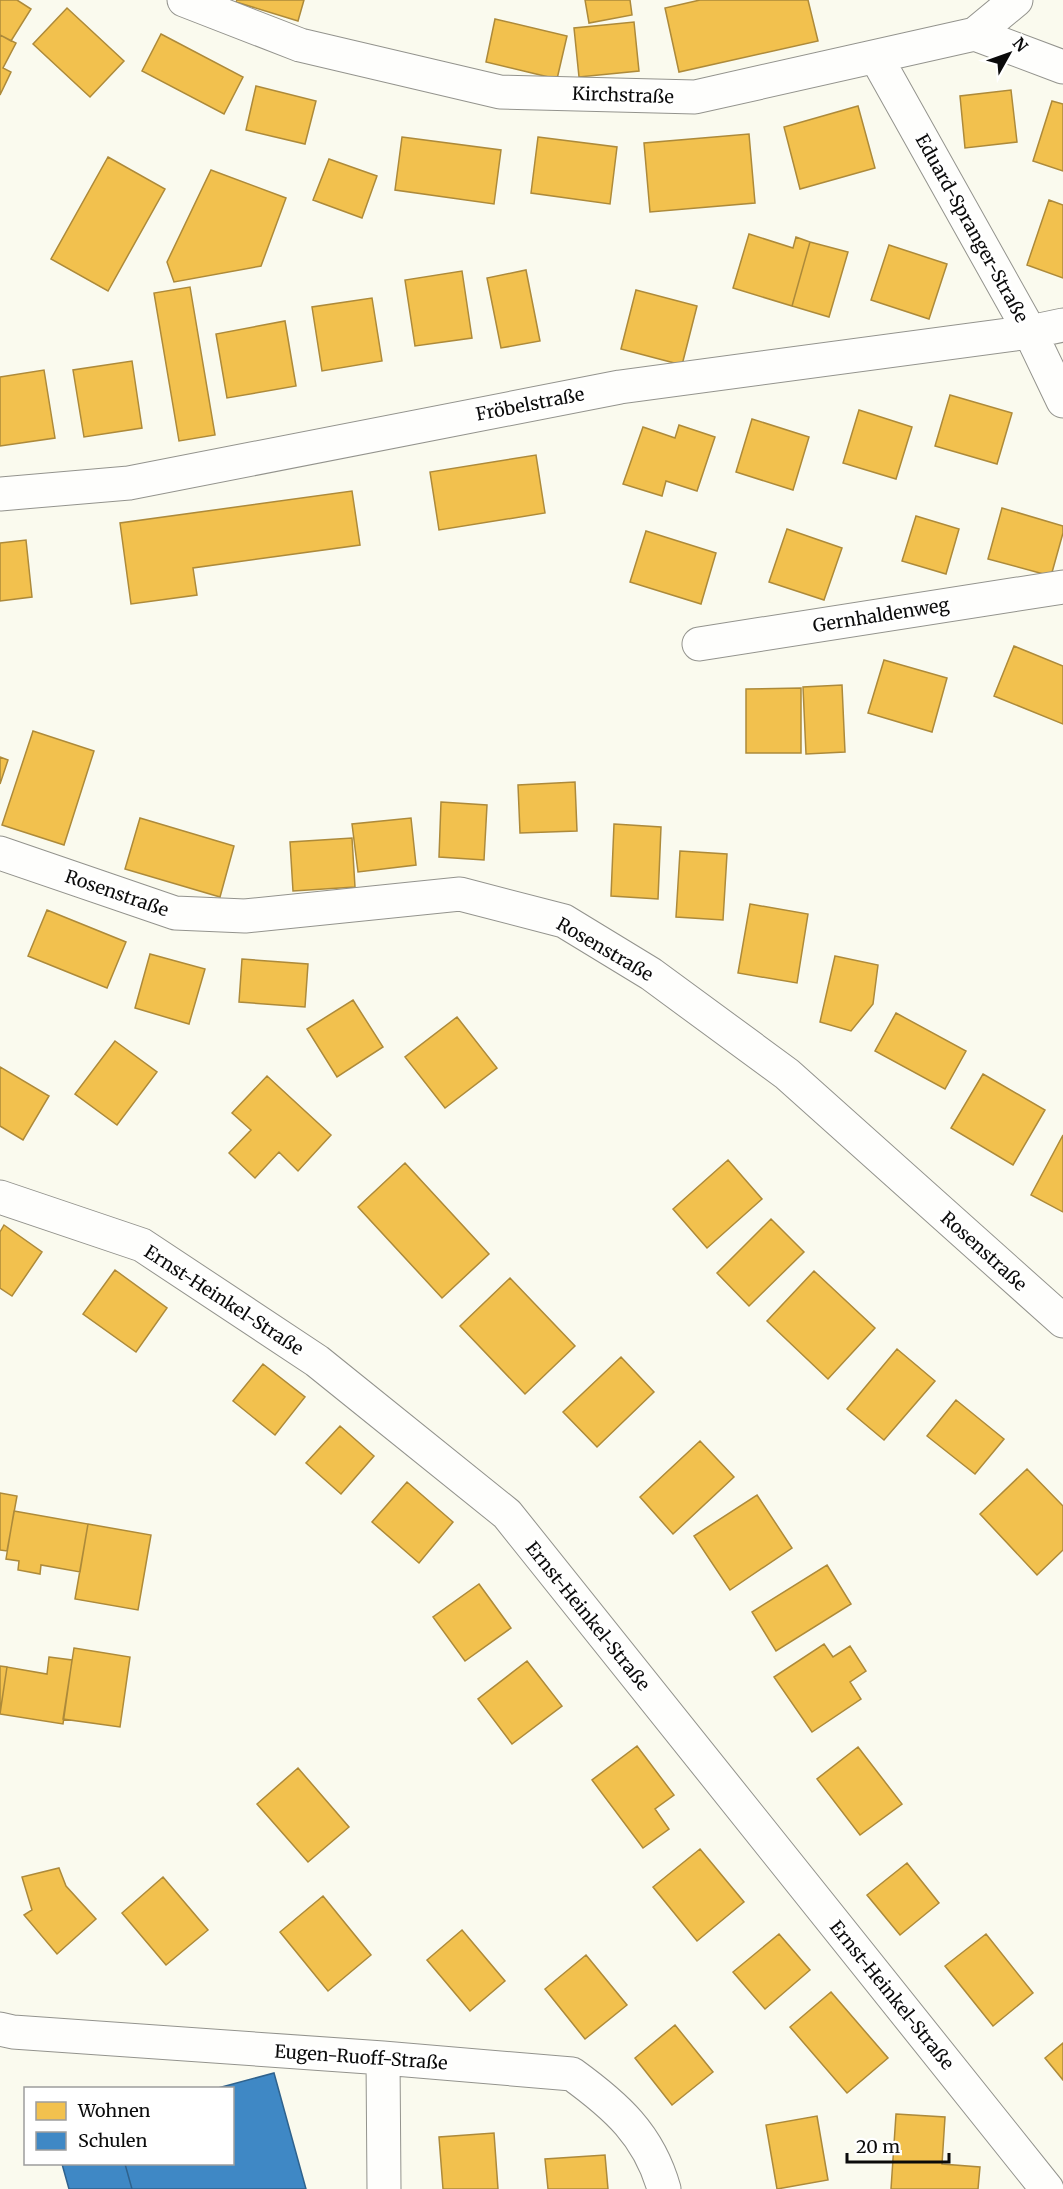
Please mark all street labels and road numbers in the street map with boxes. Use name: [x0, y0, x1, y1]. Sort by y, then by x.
street label: Kirchstraße: [572, 82, 674, 108]
street label: Eduard-Spranger-Straße: [911, 130, 1033, 326]
street label: Fröbelstraße: [474, 382, 586, 426]
street label: Gernhaldenweg: [811, 593, 951, 637]
street label: Rosenstraße: [62, 865, 172, 921]
street label: Rosenstraße: [552, 912, 658, 986]
street label: Rosenstraße: [936, 1206, 1032, 1296]
street label: Ernst-Heinkel-Straße: [140, 1240, 308, 1360]
street label: Ernst-Heinkel-Straße: [521, 1537, 655, 1695]
street label: Ernst-Heinkel-Straße: [825, 1916, 959, 2074]
street label: Eugen-Ruoff-Straße: [274, 2039, 448, 2075]

